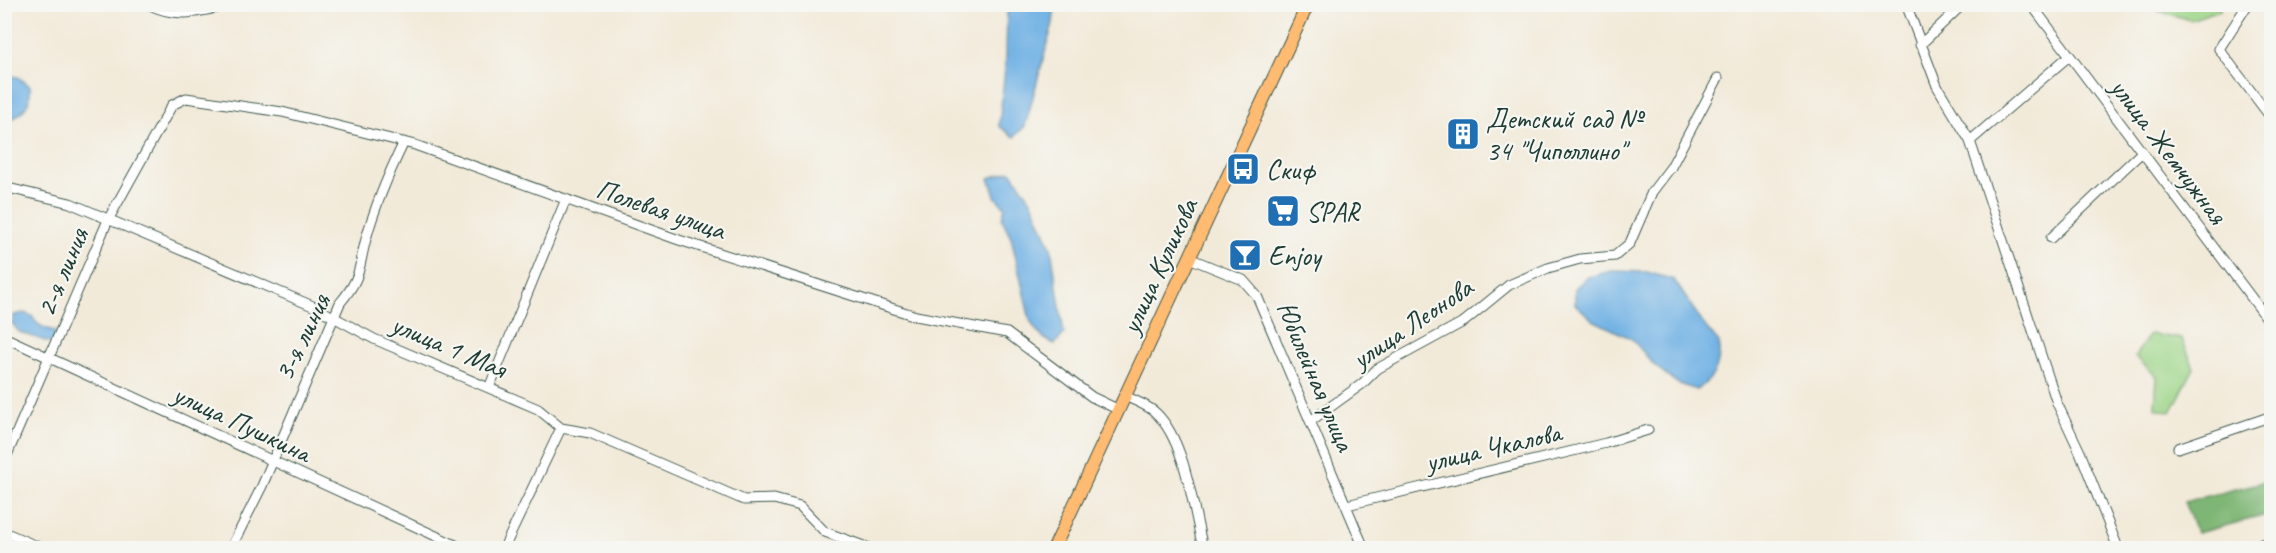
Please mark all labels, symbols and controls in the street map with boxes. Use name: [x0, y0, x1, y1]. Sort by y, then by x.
street label: улица Жемчужная: [2102, 70, 2236, 232]
place label: Детский сад № 34 "Чиполлино": [1486, 101, 1645, 168]
building icon: Детский сад № 34 "Чиполлино": [1445, 116, 1481, 152]
bus stop icon: Скиф: [1225, 151, 1261, 187]
place label: Скиф: [1266, 152, 1316, 187]
street label: Полевая улица: [592, 171, 732, 248]
street label: улица Куликова: [1112, 191, 1206, 341]
supermarket icon: SPAR: [1265, 193, 1301, 229]
place label: SPAR: [1306, 194, 1361, 229]
street label: 2-я линия: [28, 222, 96, 321]
bar icon: Enjoy: [1227, 237, 1263, 273]
place label: Enjoy: [1268, 238, 1323, 273]
street label: улица Леонова: [1343, 269, 1480, 377]
street label: 3-я линия: [266, 287, 338, 386]
street label: Юбилейная улица: [1269, 296, 1364, 458]
street label: улица 1 Мая: [385, 305, 514, 387]
street label: улица Пушкина: [166, 375, 319, 471]
street label: улица Чкалова: [1420, 414, 1566, 480]

